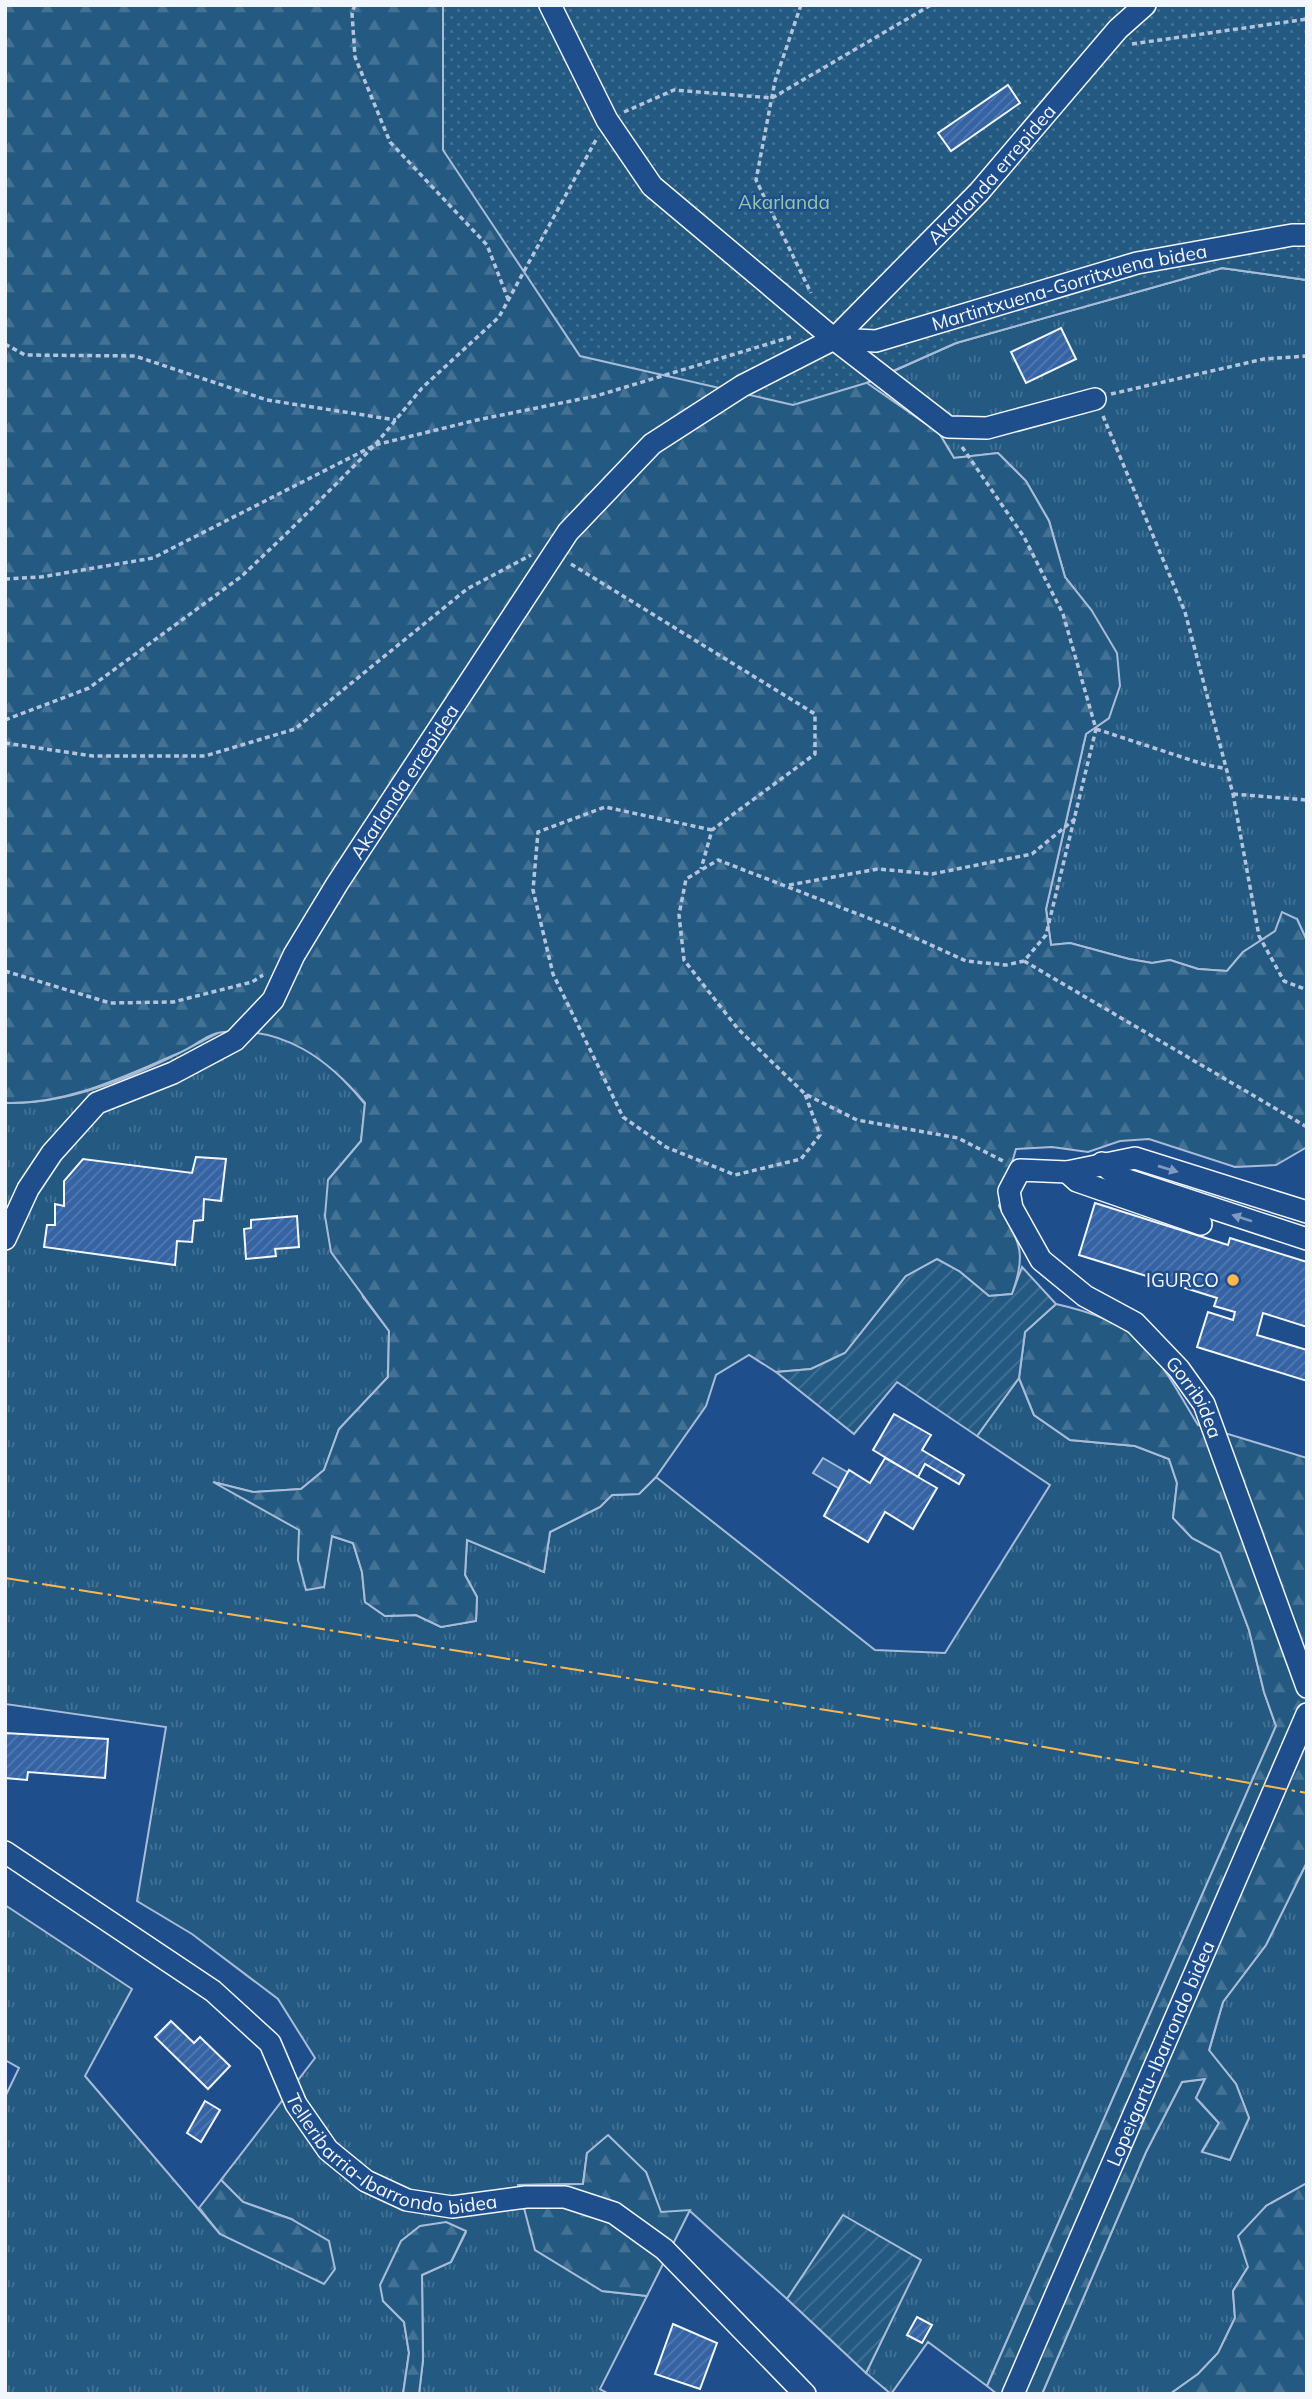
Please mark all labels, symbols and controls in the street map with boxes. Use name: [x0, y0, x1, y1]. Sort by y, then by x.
street label: Akarlanda errepidea: [922, 99, 1061, 249]
park label: Akarlanda: [738, 190, 830, 214]
street label: Martintxuena-Gorritxuena bidea: [929, 239, 1209, 336]
street label: Akarlanda errepidea: [345, 700, 464, 863]
one-way arrow: [1158, 1164, 1179, 1174]
one-way arrow: [1231, 1212, 1252, 1222]
place label: IGURCO: [1146, 1268, 1219, 1292]
marker: IGURCO: [1225, 1272, 1241, 1288]
street label: Gorribidea: [1161, 1351, 1227, 1441]
street label: Lopeigartu-Ibarrondo bidea: [1101, 1937, 1220, 2170]
street label: Telleribarria-Ibarrondo bidea: [281, 2090, 499, 2219]

